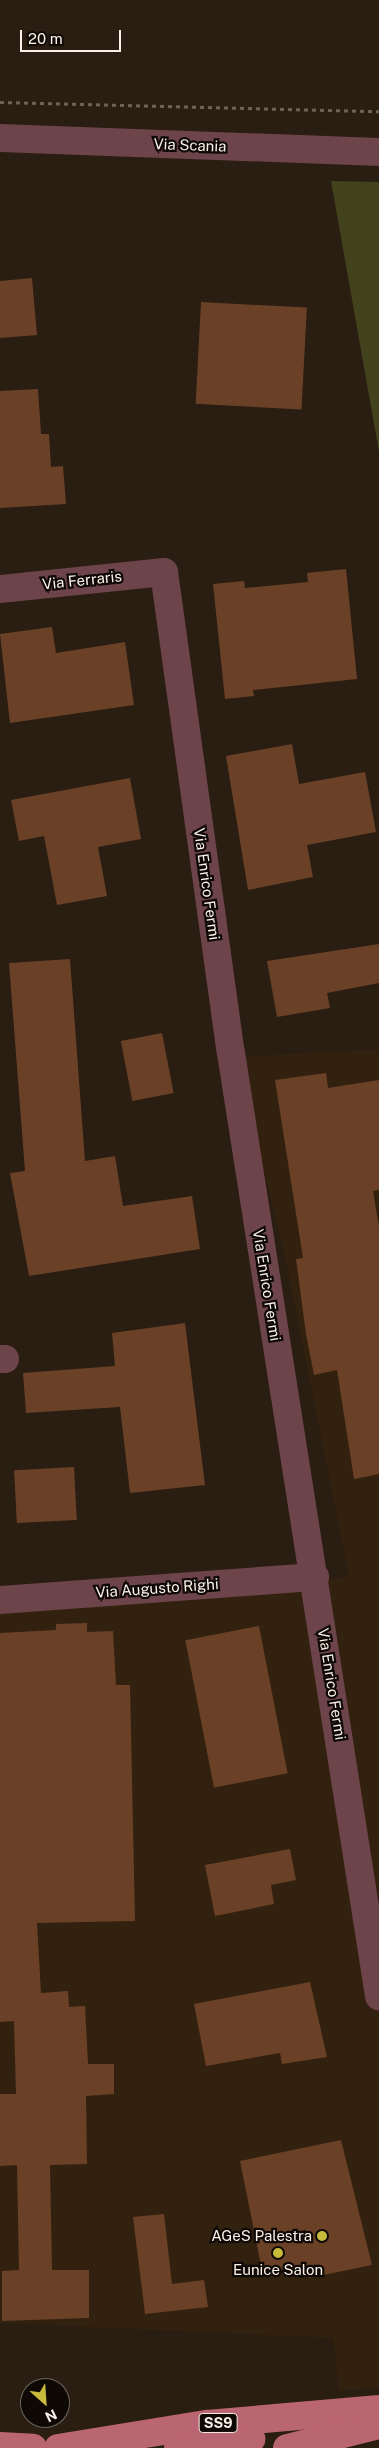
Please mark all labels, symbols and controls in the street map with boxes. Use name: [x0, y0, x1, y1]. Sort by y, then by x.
scale bar: [22, 20, 124, 52]
text: 20 m: [28, 30, 63, 47]
street label: Via Scania: [153, 135, 227, 155]
street label: Via Ferraris: [41, 567, 123, 593]
street label: Via Enrico Fermi: [190, 827, 224, 941]
street label: Via Enrico Fermi: [249, 1228, 285, 1342]
street label: Via Augusto Righi: [95, 1575, 219, 1601]
street label: Via Enrico Fermi: [314, 1627, 350, 1741]
place label: AGeS Palestra: [211, 2227, 312, 2245]
marker: AGeS Palestra: [316, 2230, 328, 2242]
marker: Eunice Salon: [272, 2247, 284, 2259]
place label: Eunice Salon: [233, 2261, 323, 2279]
north arrow: [20, 2378, 70, 2428]
text: N: [43, 2406, 60, 2425]
road number: SS9: [198, 2412, 238, 2434]

